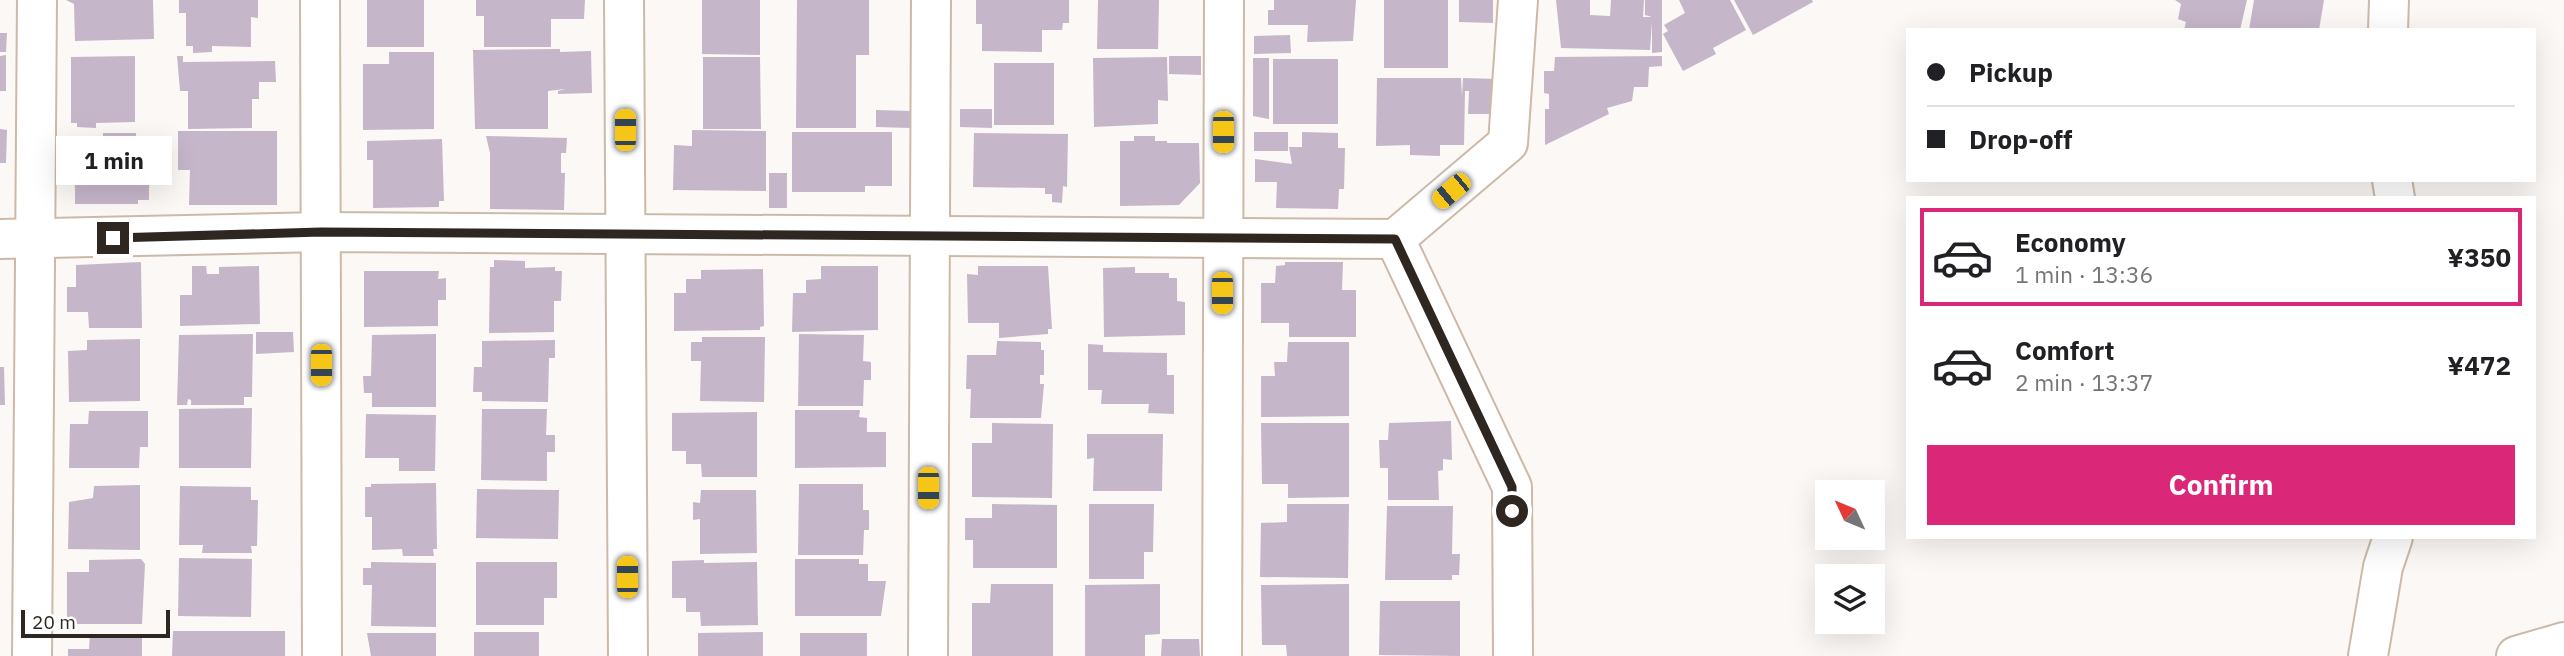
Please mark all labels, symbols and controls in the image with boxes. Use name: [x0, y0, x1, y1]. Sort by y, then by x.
text: Pickup: [1969, 55, 2053, 89]
car: [615, 109, 636, 151]
car: [1213, 111, 1234, 153]
text: Drop-off: [1969, 122, 2072, 156]
callout: 1 min: [55, 136, 171, 186]
text: 1 min: [84, 145, 144, 175]
car: [1429, 169, 1474, 213]
route end: [97, 222, 129, 254]
text: Economy: [2015, 225, 2126, 259]
icon: car: [1931, 226, 1994, 289]
text: ¥350: [2447, 240, 2511, 274]
text: 1 min · 13:36: [2015, 259, 2153, 289]
car: [1212, 272, 1233, 314]
text: Comfort: [2015, 333, 2114, 367]
icon: car: [1931, 334, 1994, 397]
car: [311, 344, 332, 386]
text: ¥472: [2447, 348, 2511, 382]
text: 2 min · 13:37: [2015, 367, 2153, 397]
button: Confirm: [1927, 445, 2515, 525]
car: [918, 467, 939, 509]
north arrow: [1815, 480, 1885, 550]
map controls: [1815, 480, 1885, 634]
route start: [1496, 495, 1528, 527]
car: [617, 556, 638, 598]
button: layers: [1815, 564, 1885, 634]
scale bar: [21, 607, 170, 639]
text: 20 m: [32, 610, 76, 634]

